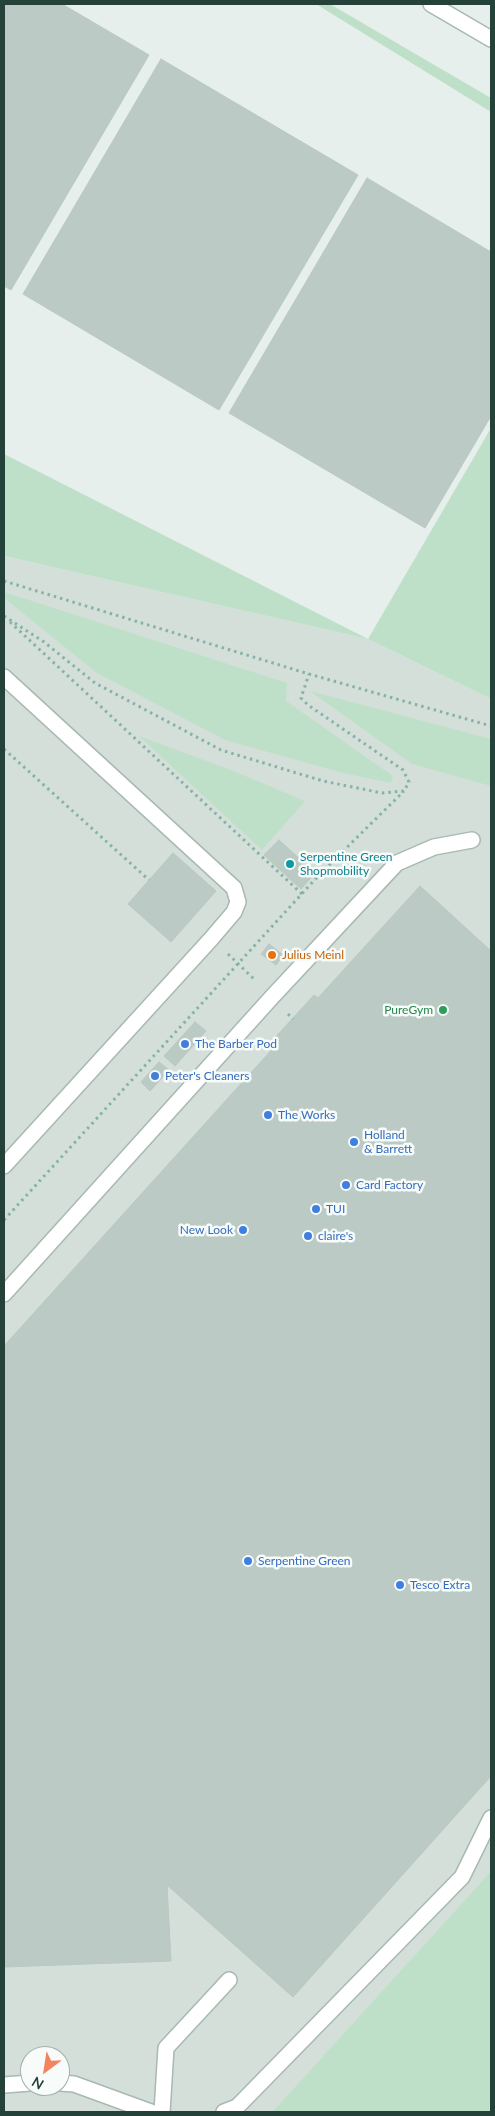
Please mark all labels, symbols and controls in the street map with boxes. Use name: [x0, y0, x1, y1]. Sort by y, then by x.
place label: Serpentine Green Shopmobility: [300, 850, 393, 878]
marker: Serpentine Green Shopmobility: [284, 858, 296, 870]
place label: Julius Meinl: [282, 948, 344, 962]
marker: Julius Meinl: [266, 949, 278, 961]
place label: PureGym: [384, 1003, 433, 1017]
marker: PureGym: [437, 1004, 449, 1016]
place label: The Barber Pod: [195, 1037, 277, 1051]
marker: The Barber Pod: [179, 1038, 191, 1050]
place label: Peter's Cleaners: [165, 1069, 249, 1083]
marker: Peter's Cleaners: [149, 1070, 161, 1082]
place label: The Works: [278, 1108, 335, 1122]
marker: The Works: [262, 1109, 274, 1121]
place label: Holland & Barrett: [364, 1128, 412, 1156]
marker: Holland & Barrett: [348, 1136, 360, 1148]
place label: Card Factory: [356, 1178, 423, 1192]
marker: Card Factory: [340, 1179, 352, 1191]
place label: TUI: [326, 1202, 345, 1216]
marker: TUI: [310, 1203, 322, 1215]
place label: New Look: [180, 1223, 233, 1237]
marker: New Look: [237, 1224, 249, 1236]
place label: claire's: [318, 1229, 353, 1243]
marker: claire's: [302, 1230, 314, 1242]
place label: Serpentine Green: [258, 1554, 351, 1568]
marker: Serpentine Green: [242, 1555, 254, 1567]
place label: Tesco Extra: [410, 1578, 470, 1592]
marker: Tesco Extra: [394, 1579, 406, 1591]
north arrow: [20, 2046, 70, 2096]
text: N: [29, 2073, 47, 2093]

